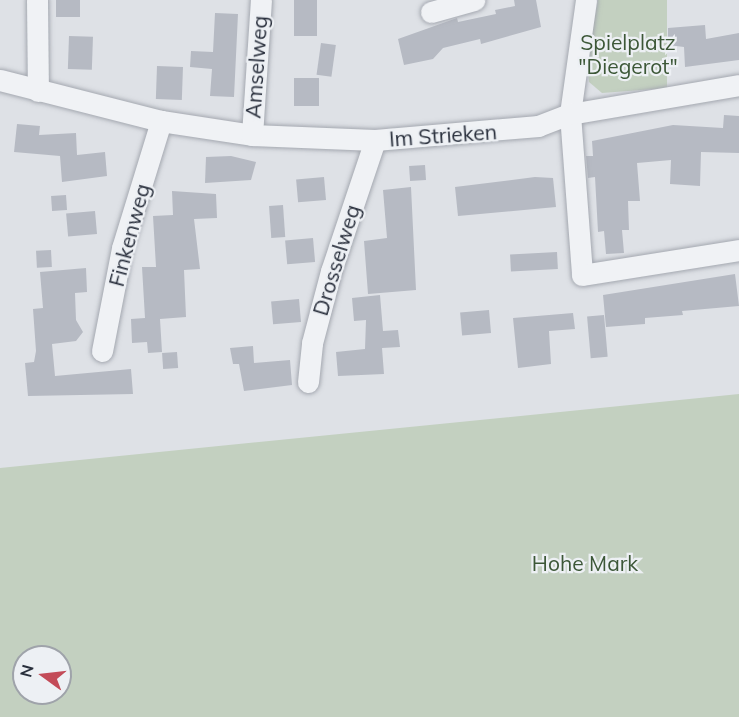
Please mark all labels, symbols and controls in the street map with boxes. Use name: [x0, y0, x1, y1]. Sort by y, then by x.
street label: Amselweg: [240, 15, 272, 119]
park label: Spielplatz "Diegerot": [578, 29, 678, 79]
street label: Im Strieken: [388, 119, 498, 151]
street label: Finkenweg: [103, 181, 155, 289]
street label: Drosselweg: [307, 202, 365, 318]
park label: Hohe Mark: [532, 550, 638, 576]
north arrow: [12, 645, 72, 705]
text: N: [15, 662, 38, 679]

